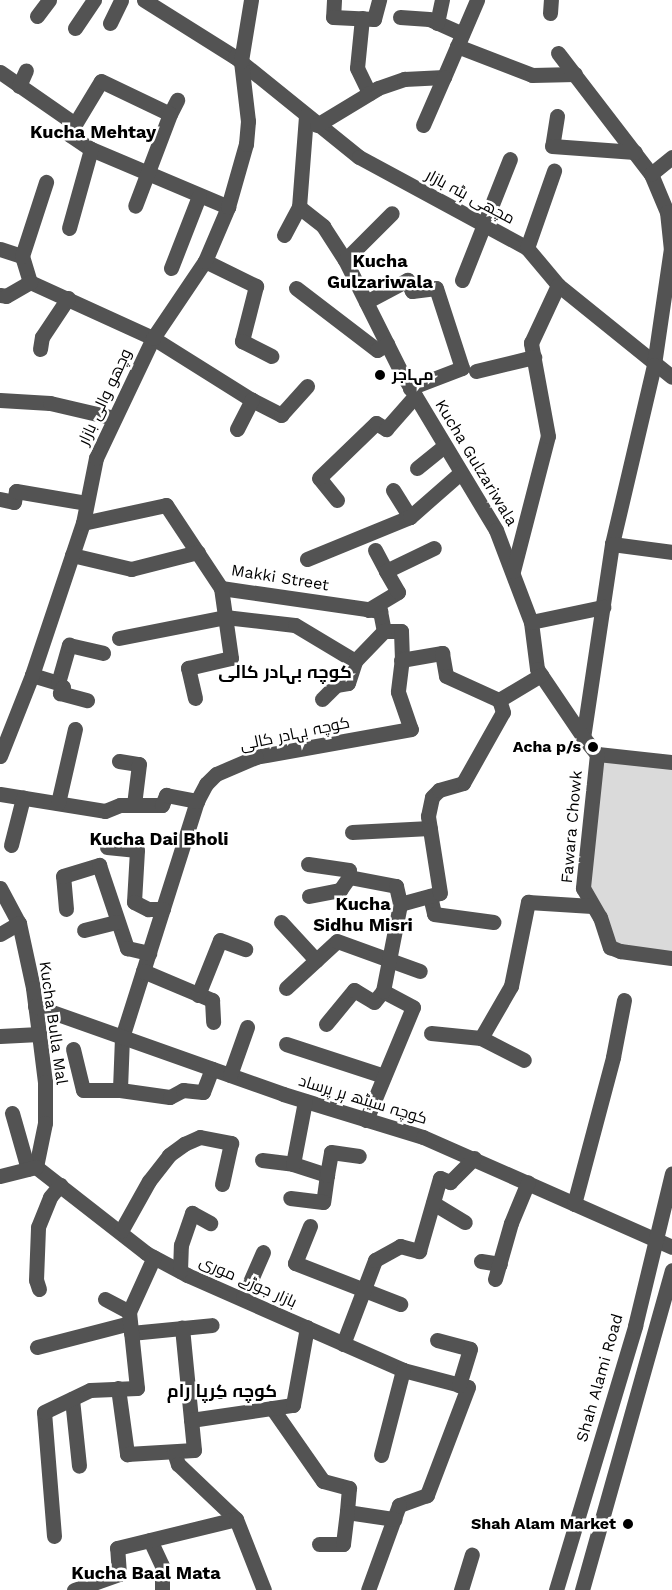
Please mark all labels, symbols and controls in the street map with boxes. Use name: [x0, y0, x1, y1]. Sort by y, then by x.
district label: Kucha Mehtay: [30, 121, 156, 143]
street label: مچھی ہٹہ بازار: [422, 166, 518, 228]
district label: Kucha Gulzariwala: [327, 251, 433, 294]
street label: وچھو والی بازار: [74, 346, 136, 448]
place label: مہاجر: [392, 365, 434, 385]
marker: مہاجر: [373, 368, 387, 382]
street label: Kucha Gulzariwala: [431, 396, 521, 530]
street label: Makki Street: [230, 561, 330, 595]
district label: کوچہ بہادر کالی: [218, 661, 352, 683]
street label: کوچہ بہادر کالی: [238, 713, 352, 755]
place label: Acha p/s: [513, 737, 581, 757]
marker: Acha p/s: [586, 740, 600, 754]
street label: Fawara Chowk: [557, 770, 587, 884]
district label: Kucha Dai Bholi: [89, 828, 229, 850]
district label: Kucha Sidhu Misri: [313, 894, 413, 936]
street label: Kucha Bulla Mal: [35, 960, 71, 1086]
street label: کوچہ سیٹھ ہر پرساد: [296, 1071, 430, 1129]
street label: بازار جوڑے موری: [196, 1252, 300, 1312]
street label: Shah Alami Road: [572, 1311, 628, 1445]
district label: کوچہ کِرپا رام: [167, 1380, 277, 1402]
place label: Shah Alam Market: [471, 1514, 616, 1534]
marker: Shah Alam Market: [621, 1517, 635, 1531]
district label: Kucha Baal Mata: [71, 1562, 221, 1584]

